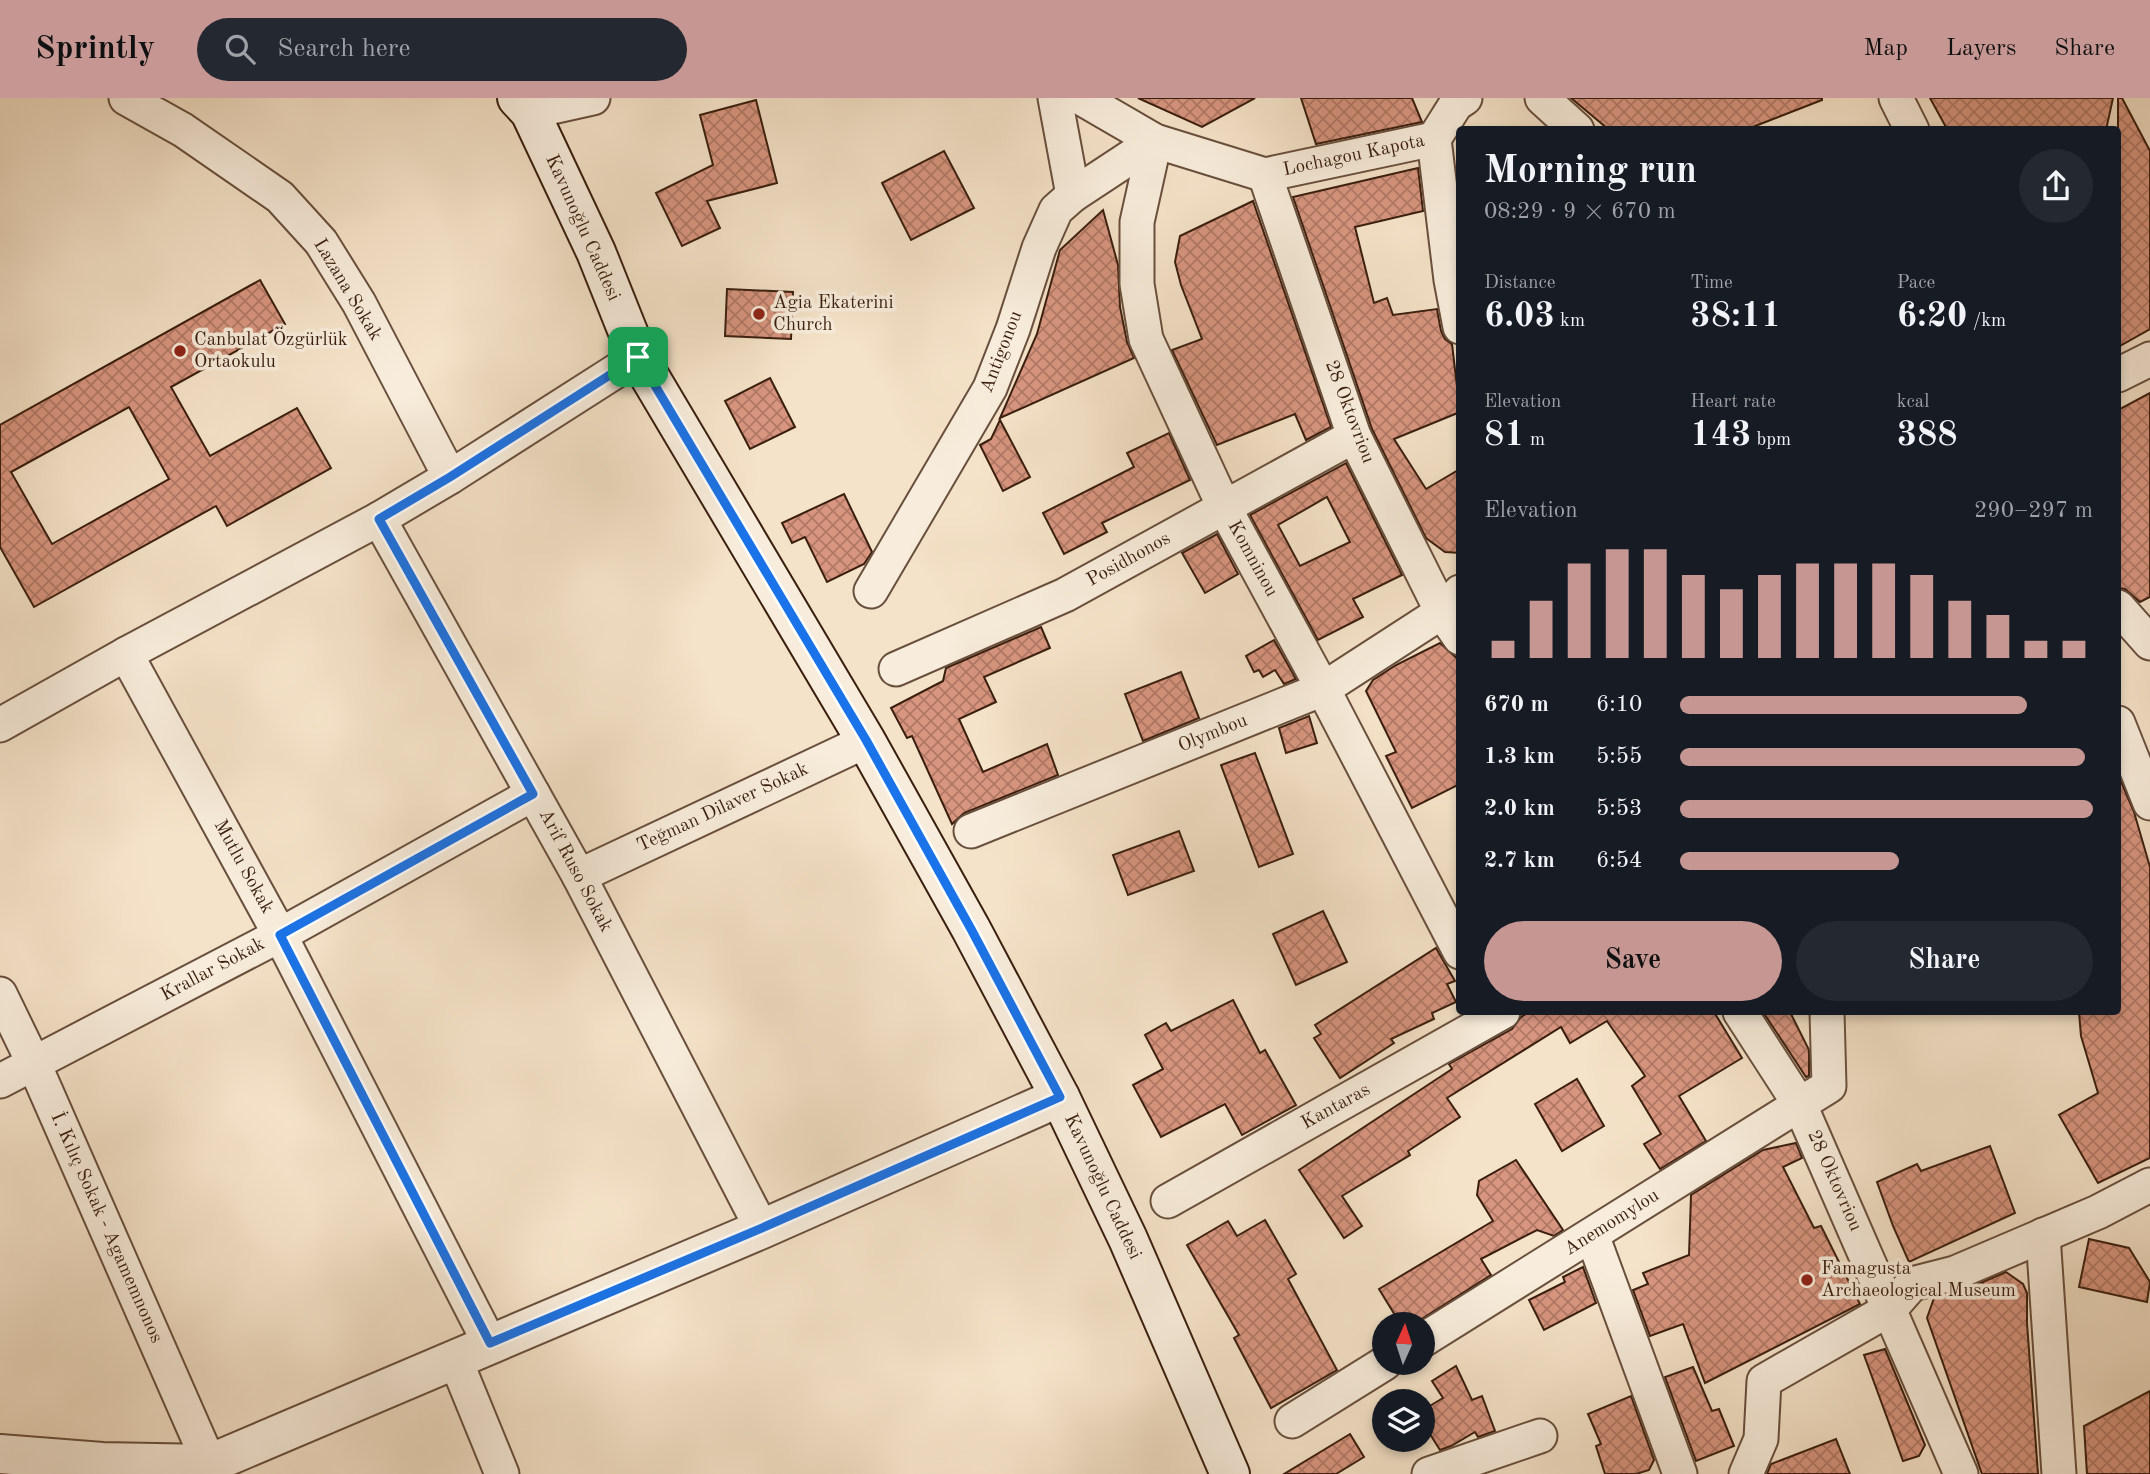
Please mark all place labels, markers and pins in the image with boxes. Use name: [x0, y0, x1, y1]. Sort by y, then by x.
place label: Agia Ekaterini Church: [773, 294, 894, 335]
marker: Agia Ekaterini Church: [751, 306, 767, 322]
place label: Canbulat Özgürlük Ortaokulu: [194, 327, 348, 372]
pin: [608, 327, 668, 387]
marker: Canbulat Özgürlük Ortaokulu: [172, 343, 188, 359]
place label: Famagusta Archaeological Museum: [1821, 1260, 2016, 1301]
marker: Famagusta Archaeological Museum: [1799, 1272, 1815, 1288]

